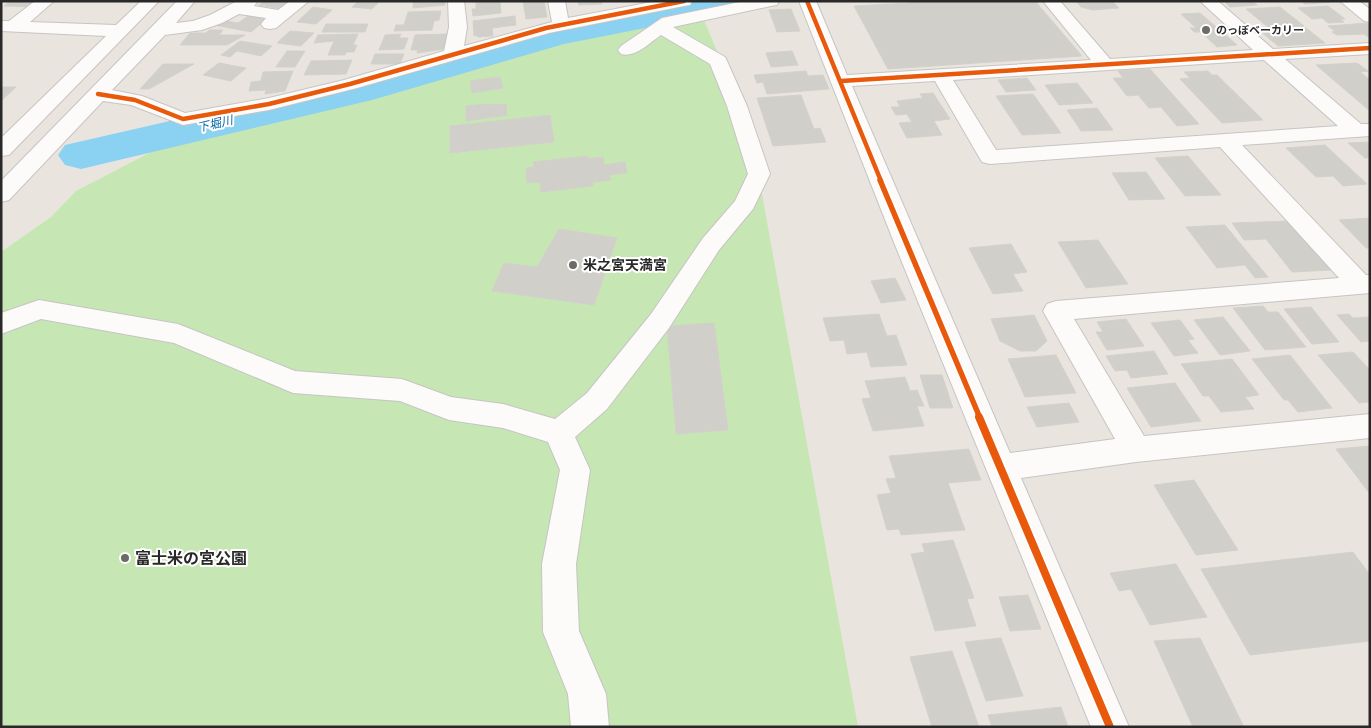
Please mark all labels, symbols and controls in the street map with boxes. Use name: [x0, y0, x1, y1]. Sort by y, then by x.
place label: のっぽベーカリー: [1216, 23, 1304, 38]
marker: のっぽベーカリー: [1200, 24, 1212, 36]
water label: 下堀川: [196, 112, 236, 136]
place label: 米之宮天満宮: [583, 256, 667, 275]
marker: 米之宮天満宮: [567, 259, 579, 271]
place label: 富士米の宮公園: [135, 548, 247, 570]
marker: 富士米の宮公園: [119, 552, 131, 564]

